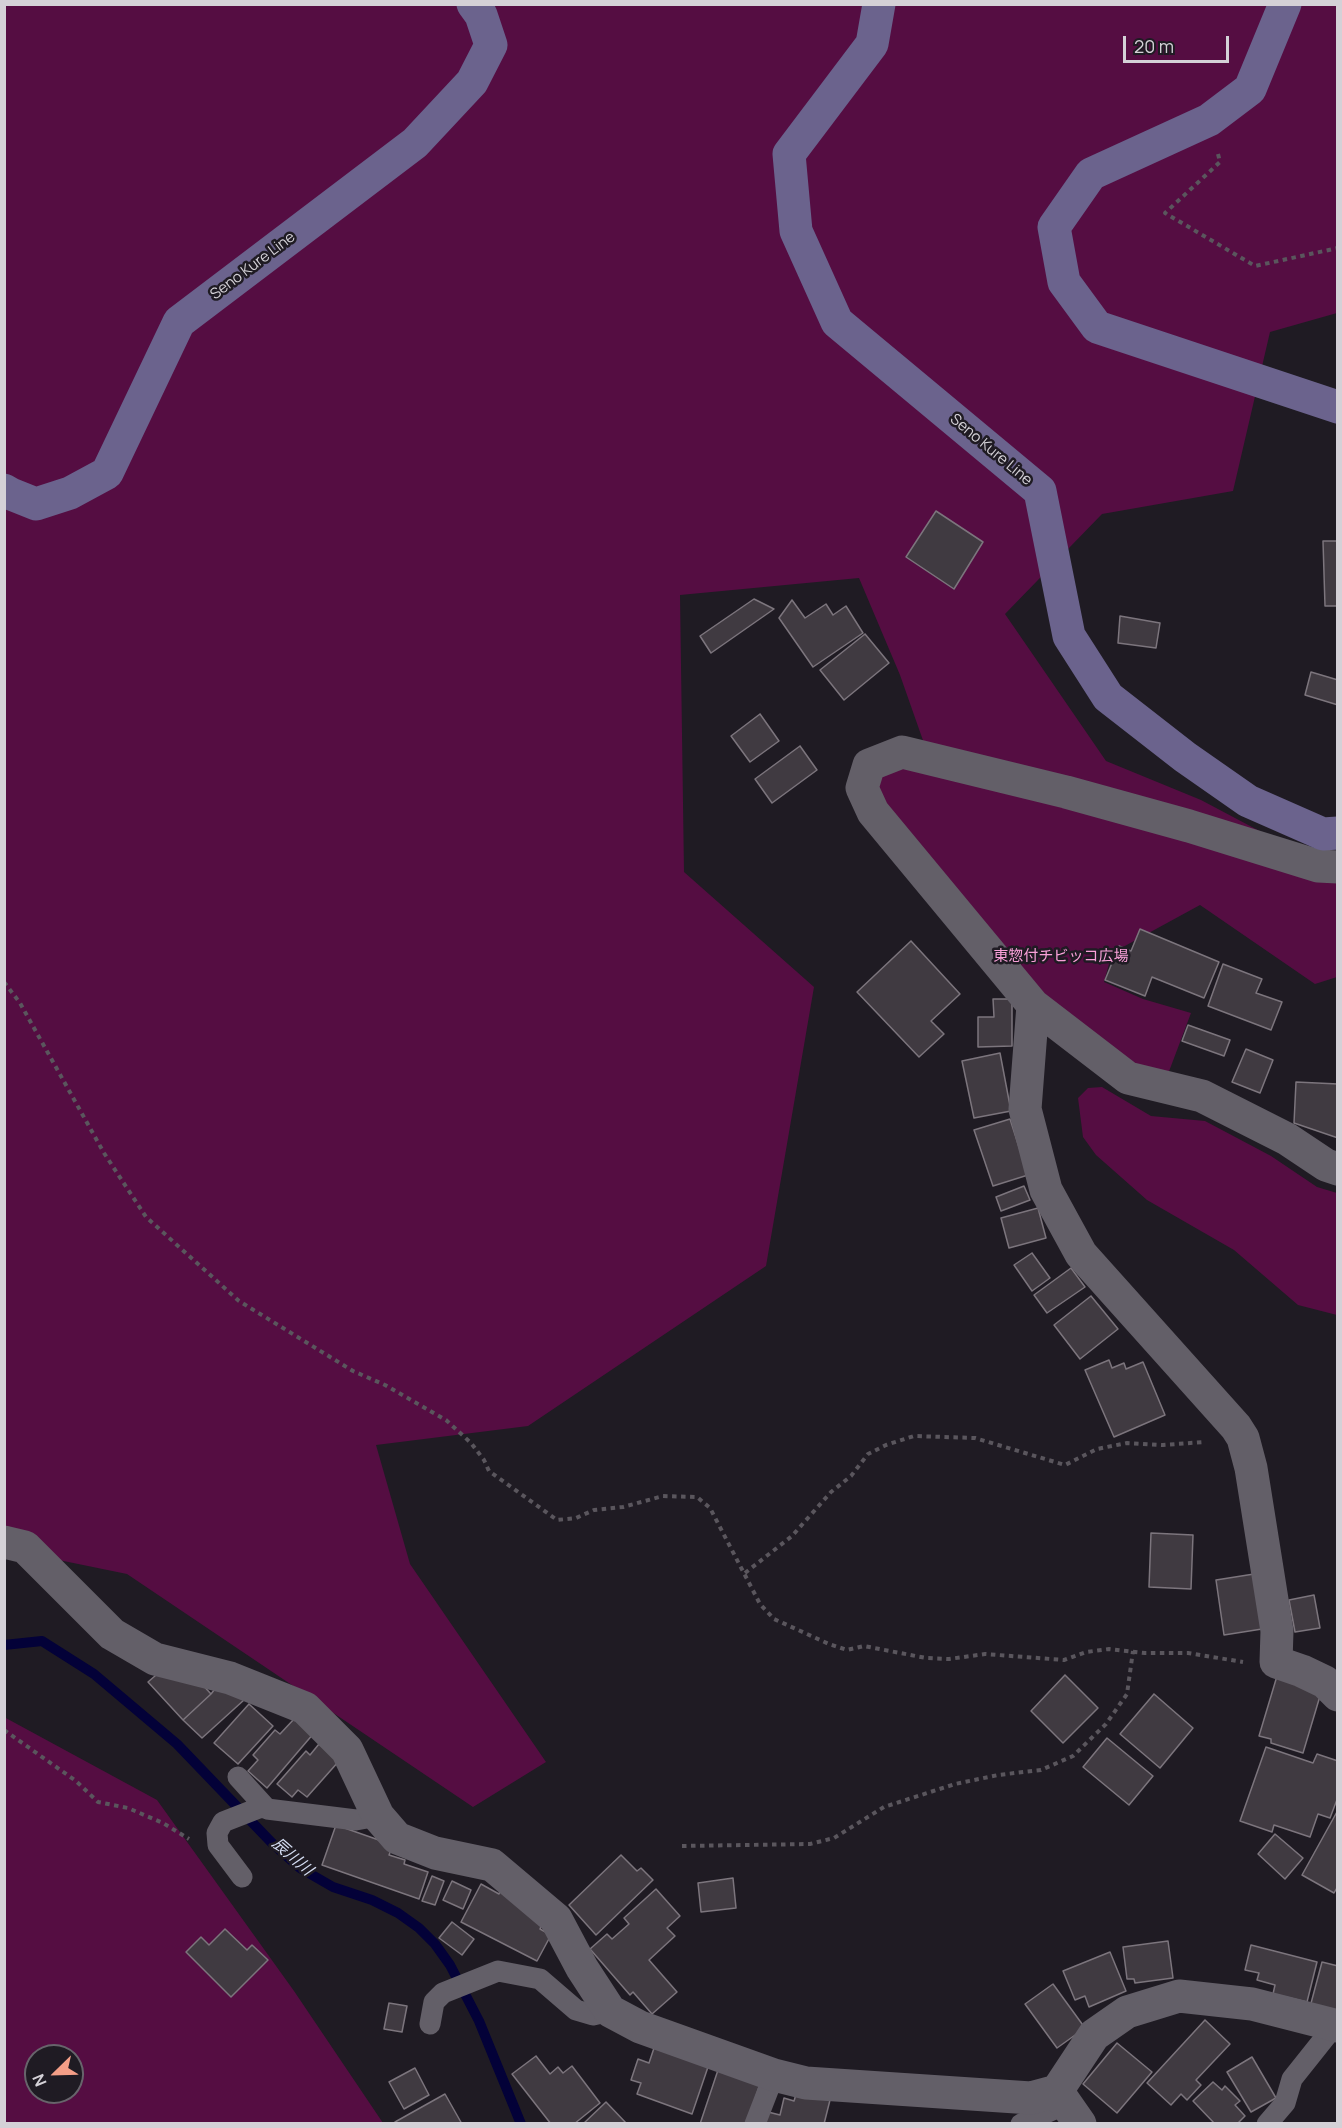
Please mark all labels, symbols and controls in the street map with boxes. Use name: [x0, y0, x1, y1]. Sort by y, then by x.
scale bar: [1126, 24, 1232, 62]
text: 20 m: [1134, 34, 1174, 58]
street label: Seno Kure Line: [207, 228, 299, 304]
street label: Seno Kure Line: [946, 410, 1036, 490]
park label: 東惣付チビッコ広場: [994, 948, 1128, 966]
water label: 辰川川: [268, 1834, 316, 1880]
north arrow: [24, 2044, 84, 2104]
text: N: [27, 2071, 52, 2090]

